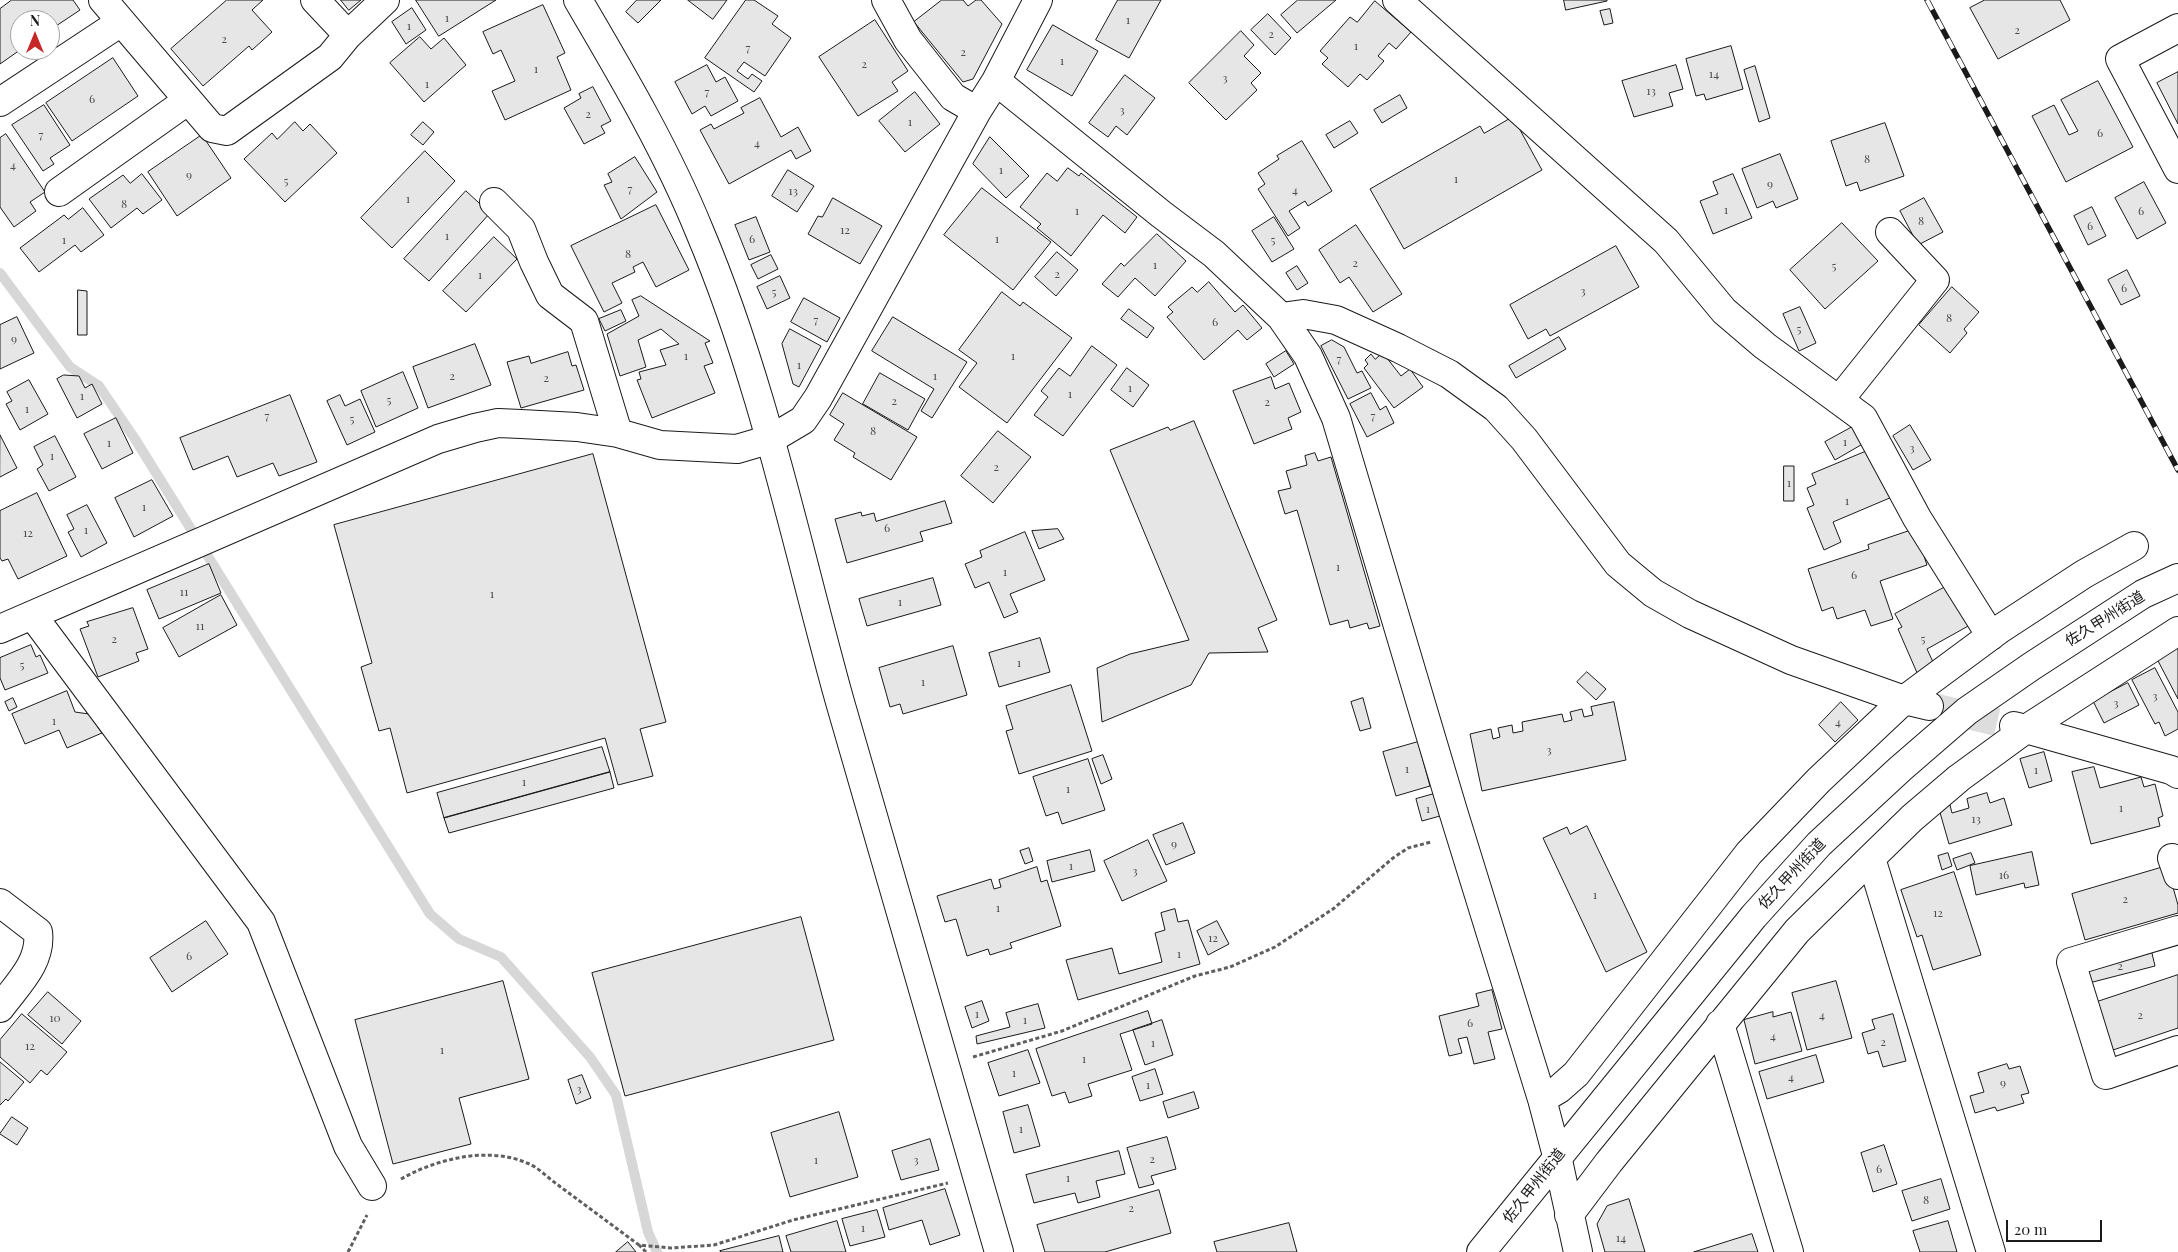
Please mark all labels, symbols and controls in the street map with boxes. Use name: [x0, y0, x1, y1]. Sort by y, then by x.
north arrow: [10, 10, 60, 60]
text: N: [30, 11, 40, 30]
house number: 1: [445, 11, 449, 25]
house number: 1: [1126, 13, 1130, 27]
house number: 1: [407, 19, 411, 33]
house number: 2: [2014, 23, 2020, 37]
house number: 2: [1268, 27, 1274, 41]
house number: 2: [221, 32, 227, 46]
house number: 1: [1354, 39, 1358, 53]
house number: 7: [746, 41, 750, 55]
house number: 2: [960, 45, 966, 59]
house number: 1: [1060, 54, 1064, 68]
house number: 2: [861, 57, 867, 71]
house number: 1: [534, 62, 538, 76]
house number: 14: [1709, 67, 1719, 81]
house number: 3: [1222, 71, 1228, 85]
house number: 1: [425, 77, 429, 91]
house number: 13: [1646, 84, 1656, 98]
house number: 7: [705, 85, 709, 99]
house number: 6: [89, 92, 95, 106]
house number: 3: [1119, 103, 1125, 117]
house number: 2: [585, 107, 591, 121]
house number: 1: [908, 115, 912, 129]
house number: 6: [2097, 126, 2103, 140]
house number: 7: [39, 128, 43, 142]
house number: 4: [754, 136, 760, 150]
house number: 8: [1864, 152, 1870, 166]
house number: 4: [10, 158, 16, 172]
house number: 1: [999, 163, 1003, 177]
house number: 9: [186, 168, 192, 182]
house number: 1: [1454, 172, 1458, 186]
house number: 5: [284, 174, 288, 188]
house number: 9: [1767, 177, 1773, 191]
house number: 7: [628, 182, 632, 196]
house number: 4: [1292, 183, 1298, 197]
house number: 13: [788, 184, 798, 198]
house number: 1: [406, 192, 410, 206]
house number: 8: [121, 197, 127, 211]
house number: 1: [1724, 203, 1728, 217]
house number: 1: [1075, 204, 1079, 218]
house number: 6: [2138, 204, 2144, 218]
house number: 8: [1918, 214, 1924, 228]
house number: 6: [2087, 219, 2093, 233]
house number: 12: [840, 223, 850, 237]
house number: 1: [445, 229, 449, 243]
house number: 6: [749, 232, 755, 246]
house number: 1: [995, 232, 999, 246]
house number: 1: [62, 233, 66, 247]
house number: 5: [1271, 233, 1275, 247]
house number: 8: [625, 247, 631, 261]
house number: 2: [1352, 256, 1358, 270]
house number: 1: [1153, 258, 1157, 272]
house number: 5: [1832, 259, 1836, 273]
house number: 2: [1054, 267, 1060, 281]
house number: 1: [478, 268, 482, 282]
house number: 6: [2121, 281, 2127, 295]
house number: 3: [1580, 284, 1586, 298]
house number: 5: [772, 285, 776, 299]
house number: 8: [1946, 311, 1952, 325]
house number: 7: [814, 313, 818, 327]
house number: 6: [1212, 315, 1218, 329]
house number: 5: [1797, 322, 1801, 336]
house number: 9: [11, 332, 17, 346]
house number: 1: [684, 349, 688, 363]
house number: 1: [1011, 349, 1015, 363]
house number: 7: [1337, 352, 1341, 366]
house number: 1: [797, 358, 801, 372]
house number: 2: [449, 369, 455, 383]
house number: 1: [933, 369, 937, 383]
house number: 2: [543, 371, 549, 385]
house number: 1: [1128, 381, 1132, 395]
house number: 1: [1068, 387, 1072, 401]
house number: 1: [80, 389, 84, 403]
house number: 5: [387, 393, 391, 407]
house number: 2: [891, 394, 897, 408]
house number: 2: [1264, 395, 1270, 409]
house number: 1: [25, 402, 29, 416]
house number: 7: [265, 409, 269, 423]
house number: 7: [1371, 409, 1375, 423]
house number: 5: [350, 412, 354, 426]
house number: 8: [870, 424, 876, 438]
house number: 1: [1843, 435, 1847, 449]
house number: 1: [107, 436, 111, 450]
house number: 3: [1909, 441, 1915, 455]
house number: 1: [50, 449, 54, 463]
house number: 2: [993, 460, 999, 474]
house number: 1: [1787, 476, 1791, 490]
house number: 1: [1845, 494, 1849, 508]
house number: 1: [142, 500, 146, 514]
house number: 6: [884, 521, 890, 535]
house number: 1: [84, 523, 88, 537]
house number: 12: [23, 526, 33, 540]
house number: 1: [1336, 560, 1340, 574]
house number: 1: [1003, 565, 1007, 579]
house number: 6: [1851, 568, 1857, 582]
house number: 11: [180, 585, 188, 599]
house number: 1: [490, 587, 494, 601]
street label: 佐久甲州街道: [2062, 588, 2148, 650]
house number: 1: [898, 595, 902, 609]
house number: 11: [196, 619, 204, 633]
house number: 2: [111, 632, 117, 646]
house number: 5: [1921, 632, 1925, 646]
house number: 1: [1017, 656, 1021, 670]
house number: 5: [20, 658, 24, 672]
house number: 1: [921, 675, 925, 689]
house number: 3: [2152, 689, 2158, 703]
house number: 3: [2113, 696, 2119, 710]
house number: 1: [52, 714, 56, 728]
house number: 4: [1835, 715, 1841, 729]
house number: 3: [1546, 743, 1552, 757]
house number: 1: [1405, 762, 1409, 776]
house number: 1: [2034, 763, 2038, 777]
house number: 1: [522, 775, 526, 789]
house number: 1: [1066, 782, 1070, 796]
house number: 1: [2119, 801, 2123, 815]
house number: 1: [1426, 802, 1430, 816]
house number: 13: [1971, 812, 1981, 826]
street label: 佐久甲州街道: [1755, 835, 1829, 913]
house number: 9: [1171, 837, 1177, 851]
house number: 1: [1069, 859, 1073, 873]
house number: 3: [1132, 864, 1138, 878]
house number: 16: [1999, 868, 2009, 882]
house number: 1: [1593, 888, 1597, 902]
house number: 2: [2122, 892, 2128, 906]
house number: 1: [996, 901, 1000, 915]
house number: 12: [1933, 906, 1943, 920]
house number: 12: [1208, 931, 1218, 945]
house number: 1: [1177, 947, 1181, 961]
house number: 6: [186, 949, 192, 963]
house number: 2: [2117, 959, 2123, 973]
house number: 1: [975, 1007, 979, 1021]
house number: 4: [1819, 1008, 1825, 1022]
house number: 2: [2137, 1008, 2143, 1022]
house number: 10: [49, 1011, 61, 1025]
house number: 1: [1023, 1013, 1027, 1027]
house number: 6: [1467, 1016, 1473, 1030]
house number: 4: [1770, 1029, 1776, 1043]
house number: 2: [1880, 1035, 1886, 1049]
house number: 1: [1151, 1036, 1155, 1050]
house number: 12: [25, 1039, 35, 1053]
house number: 1: [440, 1043, 444, 1057]
house number: 1: [1082, 1052, 1086, 1066]
house number: 1: [1012, 1066, 1016, 1080]
house number: 4: [1788, 1070, 1794, 1084]
house number: 9: [2000, 1076, 2006, 1090]
house number: 1: [1146, 1078, 1150, 1092]
house number: 3: [576, 1082, 582, 1096]
house number: 1: [1019, 1122, 1023, 1136]
street label: 佐久甲州街道: [1499, 1145, 1569, 1227]
house number: 2: [1149, 1152, 1155, 1166]
house number: 1: [814, 1153, 818, 1167]
house number: 3: [913, 1153, 919, 1167]
house number: 6: [1876, 1162, 1882, 1176]
house number: 1: [1066, 1171, 1070, 1185]
house number: 8: [1923, 1193, 1929, 1207]
house number: 2: [1128, 1201, 1134, 1215]
scale bar: [2008, 1210, 2104, 1242]
text: 20 m: [2014, 1219, 2047, 1239]
house number: 1: [861, 1221, 865, 1235]
house number: 14: [1616, 1231, 1626, 1245]

